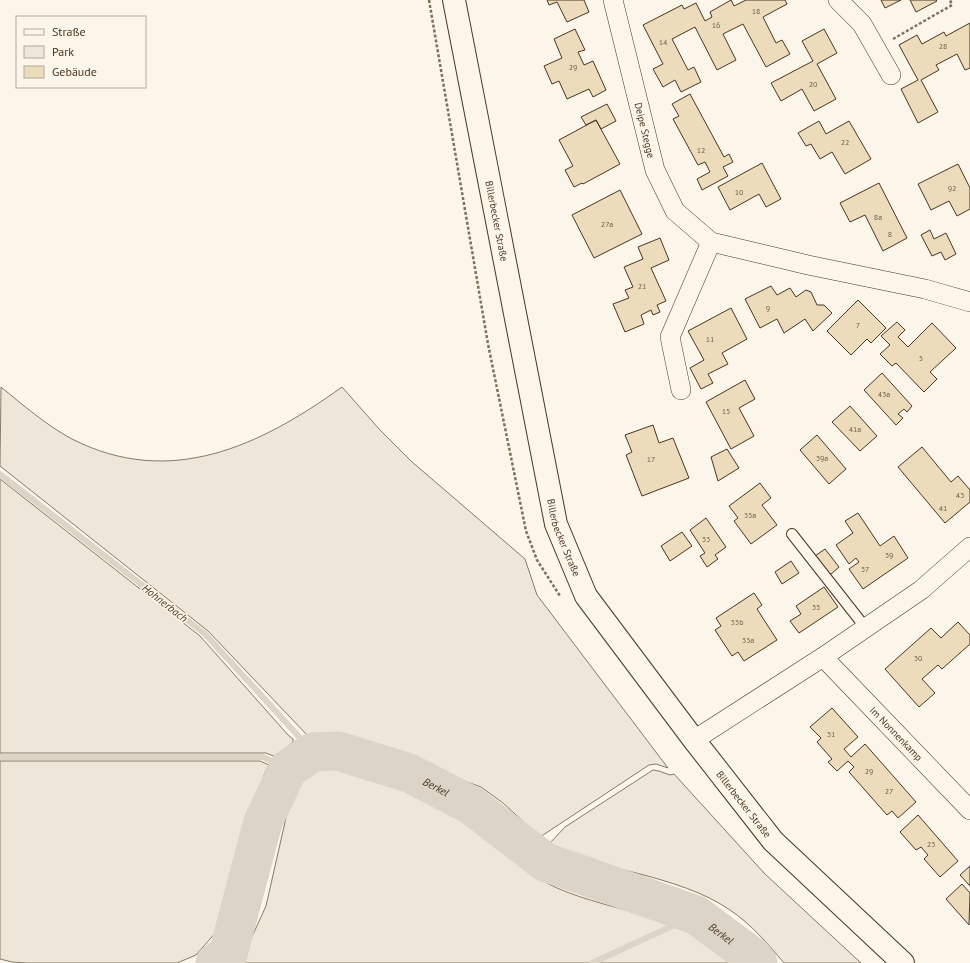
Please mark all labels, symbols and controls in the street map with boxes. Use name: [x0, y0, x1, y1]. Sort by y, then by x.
house number: 18: [752, 6, 760, 16]
legend: [16, 16, 146, 88]
house number: 16: [712, 20, 720, 30]
text: Straße: [52, 24, 86, 39]
house number: 14: [659, 37, 668, 47]
house number: 28: [939, 41, 947, 51]
text: Park: [52, 44, 74, 59]
house number: 29: [569, 62, 577, 72]
text: Gebäude: [52, 64, 97, 79]
house number: 20: [809, 79, 818, 89]
street label: Deipe Stegge: [632, 101, 658, 159]
house number: 22: [841, 137, 849, 147]
house number: 12: [697, 145, 705, 155]
street label: Billerbecker Straße: [482, 180, 511, 262]
house number: 92: [948, 183, 956, 193]
house number: 10: [735, 187, 744, 197]
house number: 8a: [874, 212, 882, 222]
house number: 27a: [601, 219, 613, 229]
house number: 8: [888, 229, 892, 239]
house number: 21: [638, 281, 646, 291]
house number: 9: [766, 303, 770, 313]
house number: 7: [856, 320, 860, 330]
house number: 11: [706, 334, 714, 344]
house number: 5: [919, 353, 923, 363]
house number: 43a: [878, 389, 890, 399]
house number: 15: [722, 406, 730, 416]
house number: 41a: [849, 424, 861, 434]
house number: 39a: [816, 453, 828, 463]
house number: 17: [647, 454, 655, 464]
house number: 43: [956, 490, 964, 500]
street label: Billerbecker Straße: [544, 498, 583, 578]
house number: 41: [939, 503, 947, 513]
house number: 35a: [744, 510, 756, 520]
house number: 33: [702, 534, 710, 544]
house number: 39: [885, 550, 893, 560]
house number: 37: [861, 564, 869, 574]
water label: Hohnerbach: [139, 581, 191, 625]
house number: 35: [812, 602, 820, 612]
house number: 33b: [730, 617, 744, 627]
house number: 33a: [742, 635, 754, 645]
house number: 30: [914, 653, 923, 663]
street label: Im Nonnenkamp: [867, 704, 925, 764]
house number: 31: [827, 729, 835, 739]
house number: 29: [865, 766, 873, 776]
street label: Billerbecker Straße: [713, 768, 774, 840]
water label: Berkel: [421, 774, 452, 800]
house number: 27: [885, 786, 893, 796]
house number: 23: [927, 839, 935, 849]
water label: Berkel: [706, 920, 736, 947]

